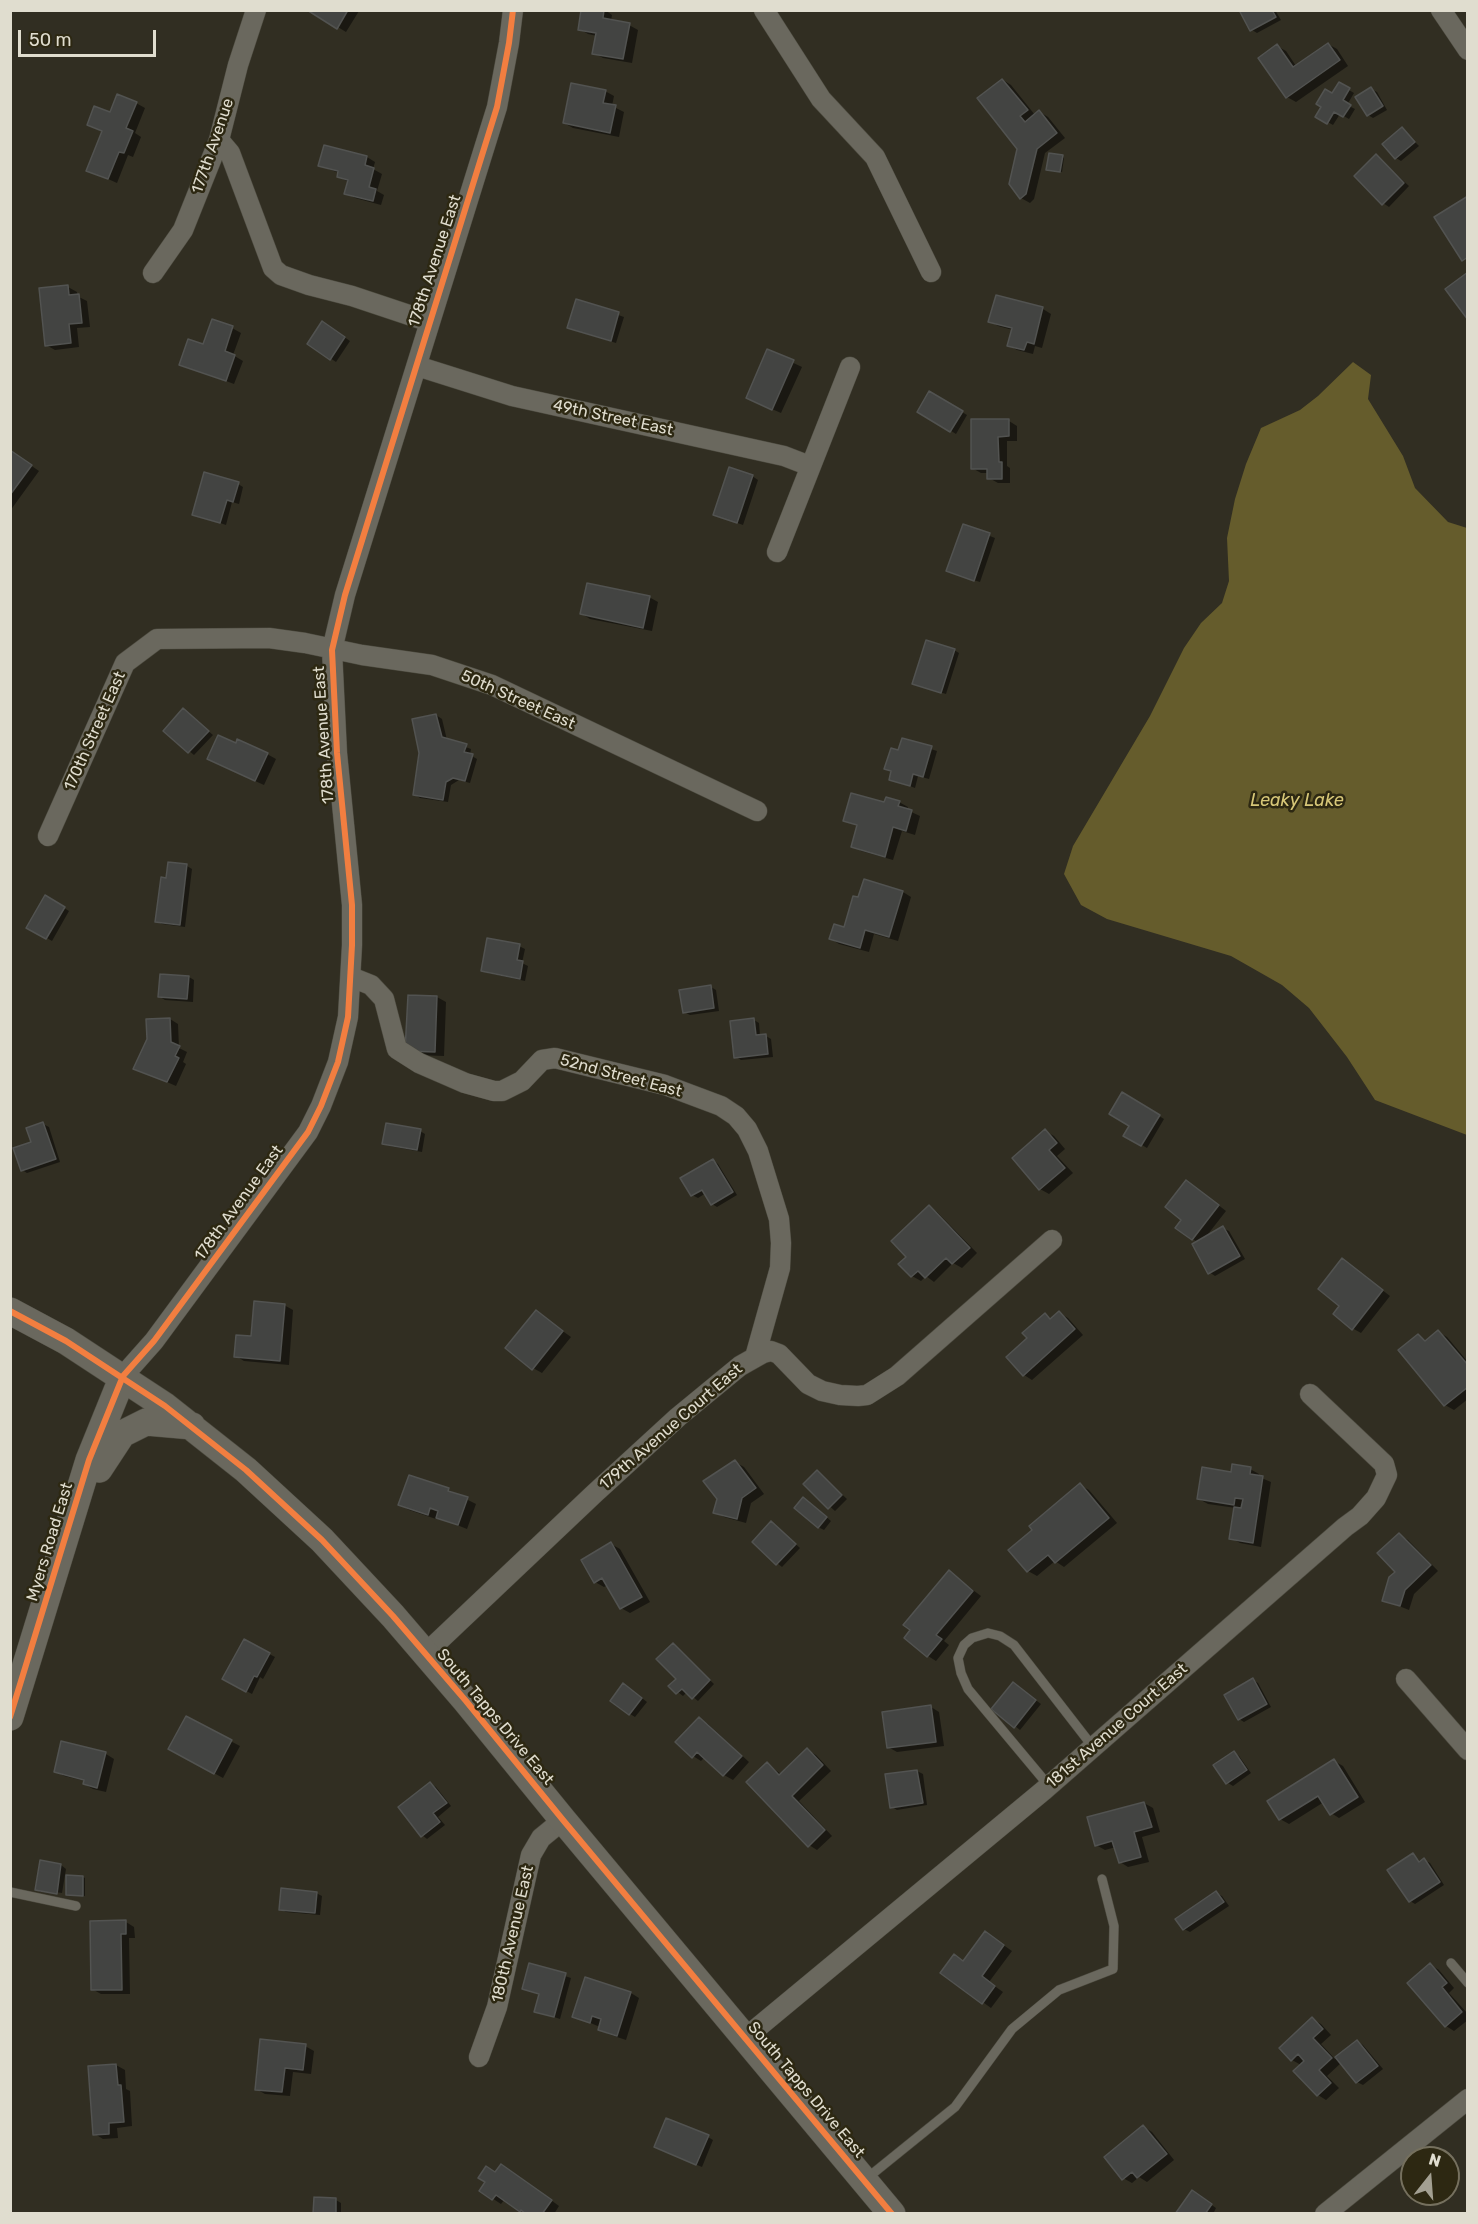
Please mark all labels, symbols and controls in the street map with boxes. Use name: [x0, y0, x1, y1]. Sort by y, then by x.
scale bar: [21, 18, 159, 56]
text: 50 m: [29, 29, 72, 51]
street label: 177th Avenue: [188, 96, 238, 196]
street label: 178th Avenue East: [405, 192, 465, 330]
street label: 49th Street East: [551, 396, 675, 440]
street label: 178th Avenue East: [310, 665, 338, 805]
street label: 50th Street East: [458, 666, 578, 734]
street label: 170th Street East: [60, 669, 130, 793]
water label: Leaky Lake: [1250, 790, 1344, 812]
street label: 52nd Street East: [558, 1051, 684, 1101]
street label: 178th Avenue East: [191, 1142, 287, 1264]
street label: 179th Avenue Court East: [596, 1360, 746, 1494]
street label: Myers Road East: [23, 1480, 77, 1604]
street label: South Tapps Drive East: [432, 1645, 558, 1789]
street label: 181st Avenue Court East: [1042, 1659, 1192, 1793]
street label: 180th Avenue East: [488, 1864, 538, 2004]
street label: South Tapps Drive East: [743, 2018, 869, 2162]
north arrow: [1400, 2146, 1460, 2206]
text: N: [1427, 2149, 1443, 2171]

